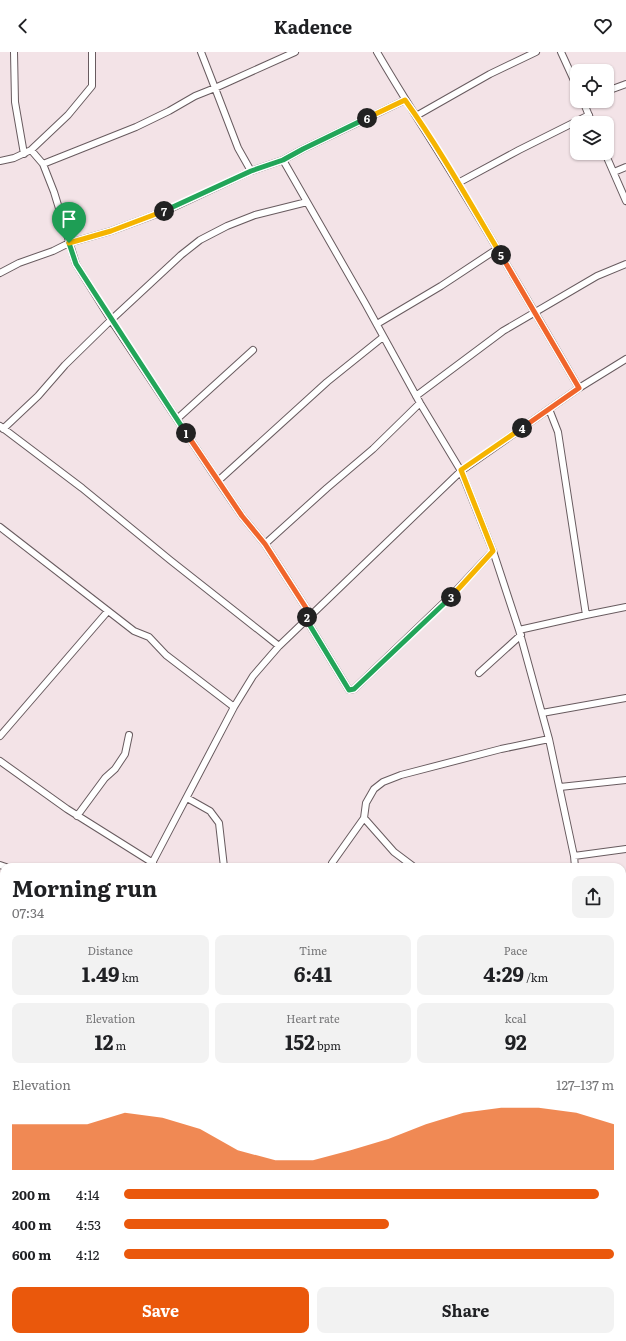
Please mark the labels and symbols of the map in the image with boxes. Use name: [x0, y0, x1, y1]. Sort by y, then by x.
pin: 6: [357, 108, 377, 128]
pin: 7: [154, 201, 174, 221]
pin: [52, 202, 86, 243]
pin: 5: [491, 245, 511, 265]
pin: 4: [512, 418, 532, 438]
pin: 1: [176, 423, 196, 443]
pin: 3: [441, 587, 461, 607]
pin: 2: [297, 607, 317, 627]

